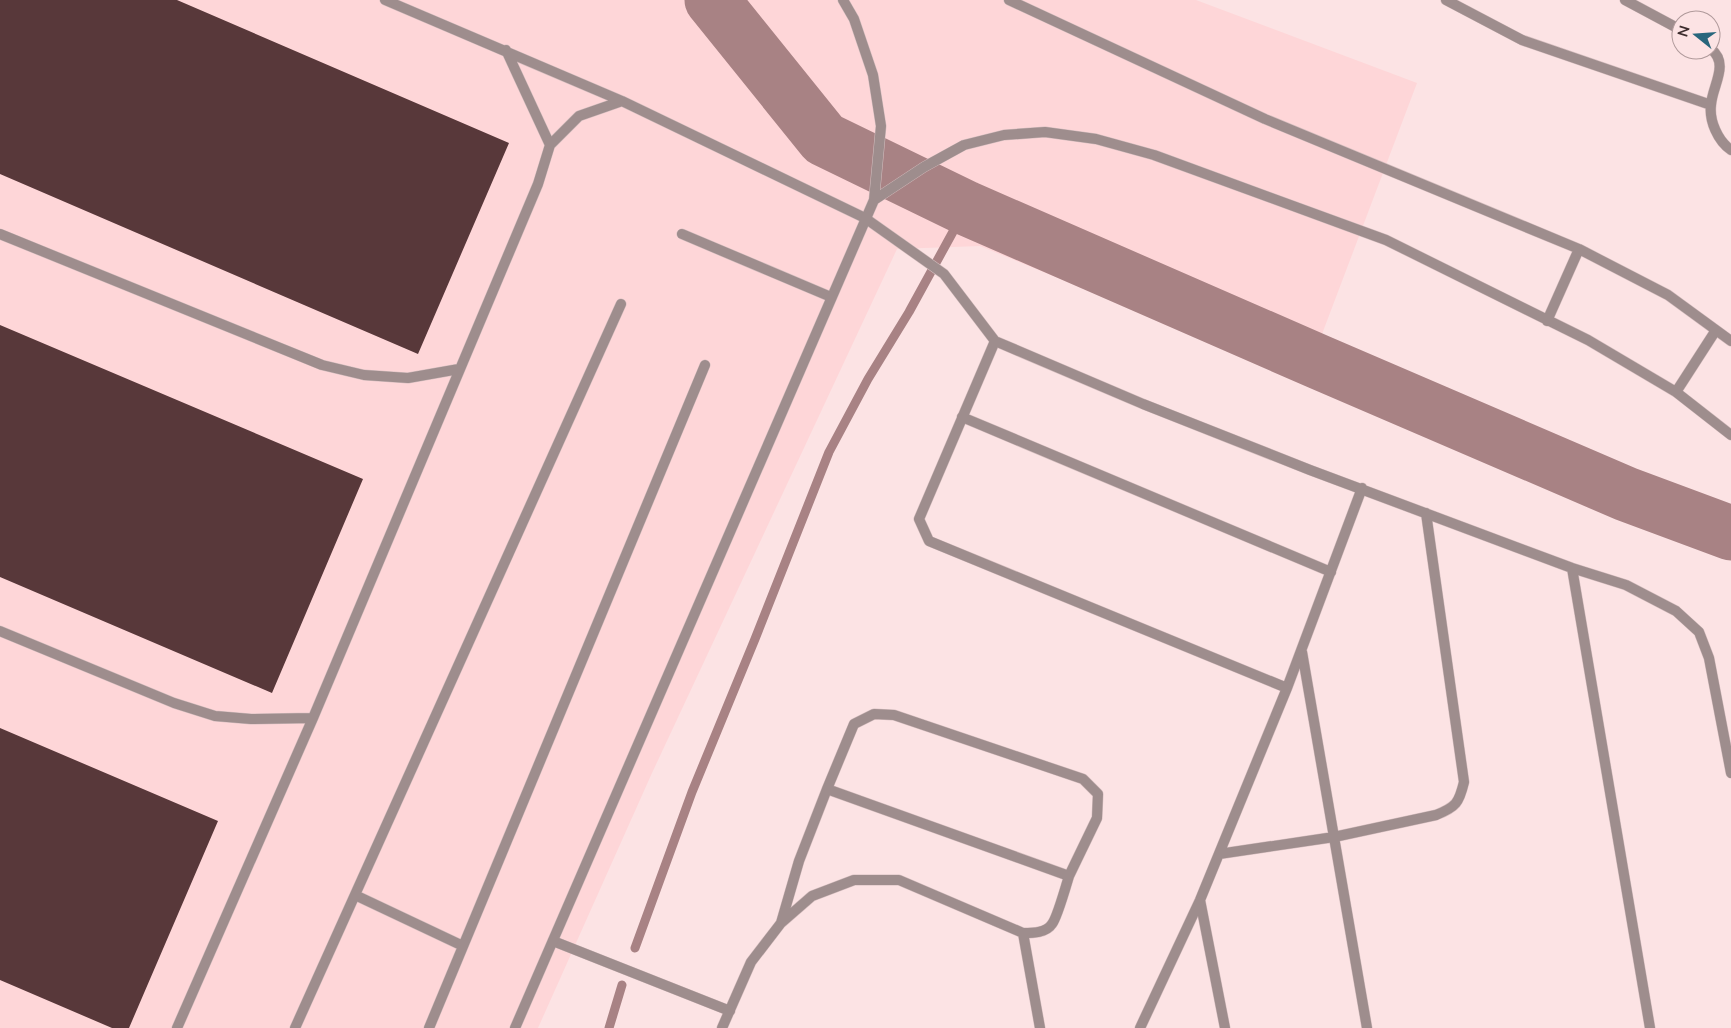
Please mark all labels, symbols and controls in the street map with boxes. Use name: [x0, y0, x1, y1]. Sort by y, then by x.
north arrow: [1671, 10, 1721, 60]
text: N: [1673, 23, 1693, 39]

